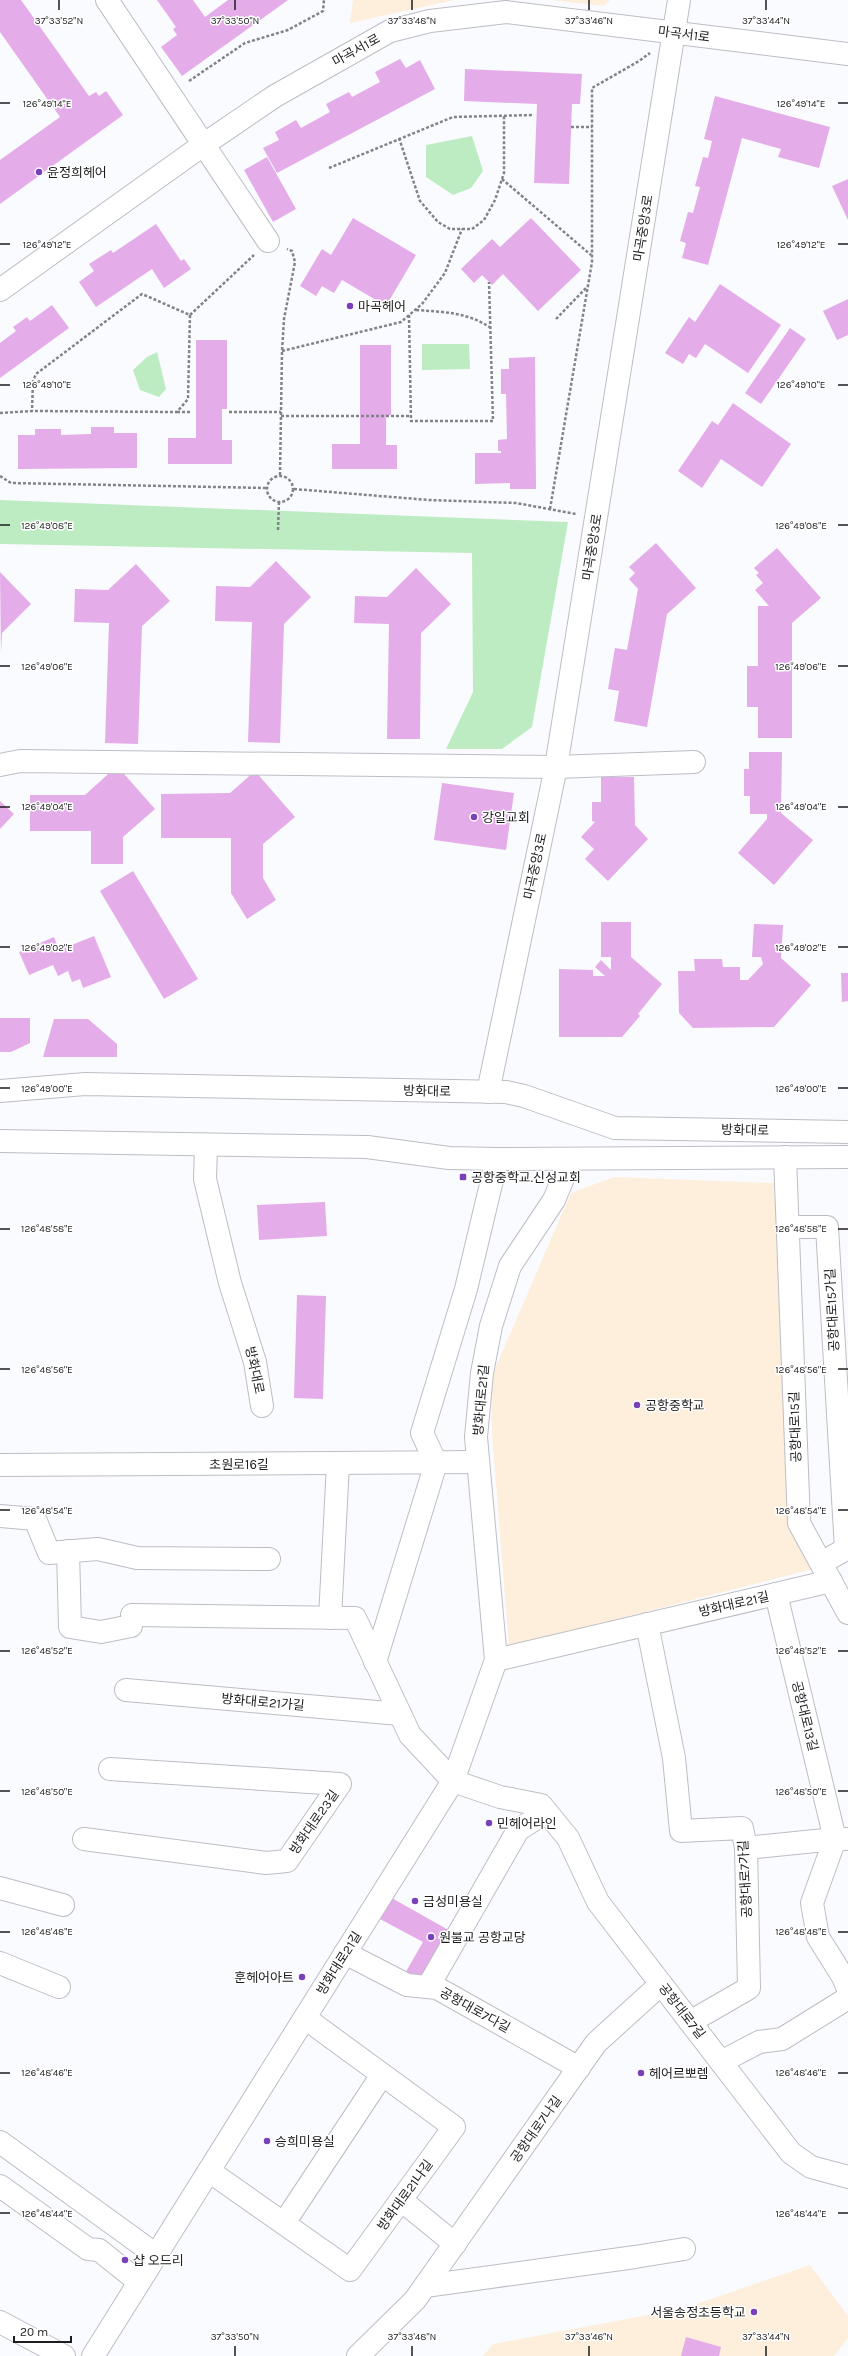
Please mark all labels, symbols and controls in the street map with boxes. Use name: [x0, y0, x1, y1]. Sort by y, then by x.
text: 37°33'52"N: [35, 15, 83, 27]
text: 37°33'50"N: [211, 15, 259, 27]
text: 37°33'48"N: [388, 15, 436, 27]
text: 37°33'46"N: [565, 15, 613, 27]
text: 37°33'44"N: [742, 15, 790, 27]
street label: 마곡서1로: [657, 23, 711, 45]
street label: 마곡서1로: [330, 31, 382, 69]
text: 126°49'14"E: [23, 98, 71, 110]
text: 126°49'14"E: [777, 98, 825, 110]
place label: 윤정희헤어: [47, 165, 107, 180]
marker: 윤정희헤어: [34, 167, 44, 177]
street label: 마곡중앙3로: [630, 193, 656, 263]
text: 126°49'12"E: [23, 239, 71, 251]
text: 126°49'12"E: [777, 239, 825, 251]
place label: 마곡헤어: [358, 299, 406, 314]
marker: 마곡헤어: [345, 301, 355, 311]
text: 126°49'10"E: [23, 379, 71, 391]
text: 126°49'10"E: [777, 379, 825, 391]
street label: 마곡중앙3로: [579, 512, 605, 582]
text: 126°49'08"E: [21, 520, 73, 532]
text: 126°49'08"E: [775, 520, 827, 532]
text: 126°49'06"E: [21, 661, 73, 673]
text: 126°49'06"E: [775, 661, 827, 673]
text: 126°49'04"E: [21, 801, 73, 813]
text: 126°49'04"E: [775, 801, 827, 813]
place label: 강일교회: [482, 810, 530, 825]
marker: 강일교회: [469, 812, 479, 822]
street label: 마곡중앙3로: [521, 831, 549, 901]
text: 126°49'02"E: [21, 942, 73, 954]
text: 126°49'02"E: [775, 942, 827, 954]
text: 126°49'00"E: [21, 1083, 73, 1095]
street label: 방화대로: [403, 1083, 451, 1099]
text: 126°49'00"E: [775, 1083, 827, 1095]
street label: 방화대로: [721, 1122, 769, 1138]
place label: 공항중학교.신성교회: [471, 1170, 581, 1185]
marker: 공항중학교.신성교회: [458, 1172, 468, 1182]
text: 126°48'58"E: [21, 1223, 73, 1235]
text: 126°48'58"E: [775, 1223, 827, 1235]
street label: 공항대로15가길: [822, 1268, 842, 1352]
street label: 방화대로: [243, 1345, 267, 1395]
text: 126°48'56"E: [21, 1364, 73, 1376]
street label: 방화대로21길: [470, 1364, 492, 1436]
text: 126°48'56"E: [775, 1364, 827, 1376]
street label: 공항대로15길: [786, 1391, 804, 1463]
place label: 공항중학교: [645, 1398, 705, 1413]
marker: 공항중학교: [632, 1400, 642, 1410]
street label: 초원로16길: [209, 1457, 269, 1472]
text: 126°48'54"E: [21, 1505, 73, 1517]
text: 126°48'54"E: [775, 1505, 827, 1517]
street label: 방화대로21길: [697, 1589, 771, 1619]
text: 126°48'52"E: [21, 1645, 73, 1657]
text: 126°48'52"E: [775, 1645, 827, 1657]
street label: 공항대로13길: [789, 1679, 821, 1753]
street label: 방화대로21가길: [221, 1691, 305, 1713]
text: 126°48'50"E: [21, 1786, 73, 1798]
text: 126°48'50"E: [775, 1786, 827, 1798]
street label: 방화대로23길: [286, 1787, 342, 1857]
place label: 민헤어라인: [497, 1816, 557, 1831]
marker: 민헤어라인: [484, 1818, 494, 1828]
street label: 공항대로7가길: [735, 1840, 755, 1918]
place label: 금성미용실: [423, 1894, 483, 1909]
marker: 금성미용실: [410, 1896, 420, 1906]
text: 126°48'48"E: [21, 1926, 73, 1938]
text: 126°48'48"E: [775, 1926, 827, 1938]
street label: 방화대로21길: [314, 1929, 364, 1997]
place label: 원불교 공항교당: [439, 1930, 526, 1945]
marker: 원불교 공항교당: [426, 1932, 436, 1942]
place label: 훈헤어아트: [234, 1970, 294, 1985]
marker: 훈헤어아트: [297, 1972, 307, 1982]
street label: 공항대로7길: [656, 1980, 708, 2042]
street label: 공항대로7다길: [437, 1985, 513, 2035]
place label: 헤어르뽀렘: [649, 2066, 709, 2081]
text: 126°48'46"E: [21, 2067, 73, 2079]
text: 126°48'46"E: [775, 2067, 827, 2079]
marker: 헤어르뽀렘: [636, 2068, 646, 2078]
street label: 공항대로7나길: [508, 2093, 564, 2165]
place label: 승희미용실: [275, 2134, 335, 2149]
marker: 승희미용실: [262, 2136, 272, 2146]
street label: 방화대로21나길: [374, 2157, 436, 2233]
text: 126°48'44"E: [21, 2208, 73, 2220]
text: 126°48'44"E: [775, 2208, 827, 2220]
place label: 샵 오드리: [133, 2253, 184, 2268]
marker: 샵 오드리: [120, 2255, 130, 2265]
place label: 서울송정초등학교: [650, 2305, 746, 2320]
marker: 서울송정초등학교: [749, 2307, 759, 2317]
scale bar: [14, 2318, 71, 2344]
text: 20 m: [20, 2325, 48, 2339]
text: 37°33'50"N: [211, 2331, 259, 2343]
text: 37°33'48"N: [388, 2331, 436, 2343]
text: 37°33'46"N: [565, 2331, 613, 2343]
text: 37°33'44"N: [742, 2331, 790, 2343]

